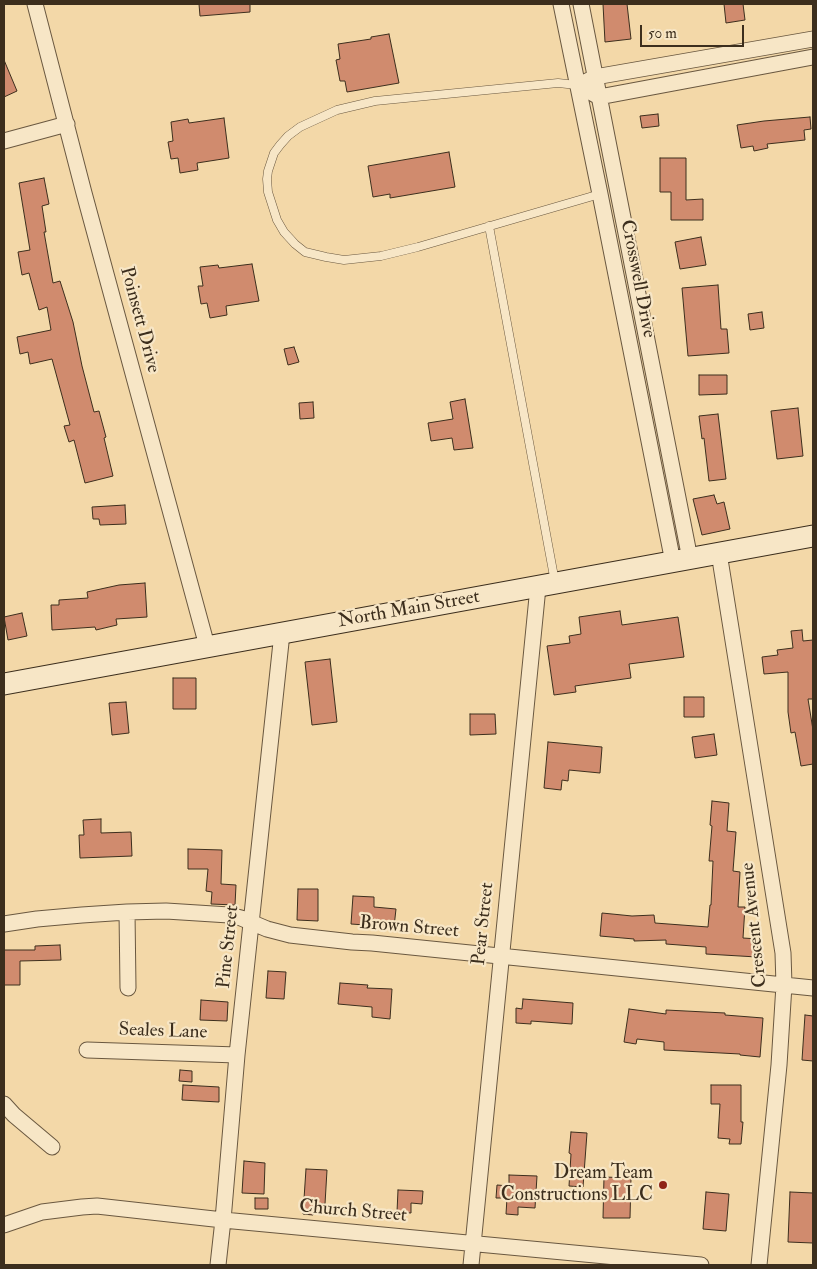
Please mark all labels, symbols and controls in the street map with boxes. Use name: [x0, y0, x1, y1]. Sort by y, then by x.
scale bar: [642, 15, 746, 47]
text: 50 m: [648, 24, 677, 43]
street label: Crosswell Drive: [614, 218, 660, 340]
street label: Poinsett Drive: [114, 265, 164, 375]
street label: North Main Street: [336, 586, 482, 634]
street label: Crescent Avenue: [737, 861, 773, 989]
street label: Pear Street: [468, 881, 500, 967]
street label: Pine Street: [213, 904, 245, 990]
street label: Brown Street: [358, 912, 460, 944]
street label: Seales Lane: [118, 1019, 208, 1045]
place label: Dream Team Constructions LLC: [501, 1163, 653, 1207]
marker: Dream Team Constructions LLC: [657, 1179, 669, 1191]
street label: Church Street: [298, 1196, 408, 1228]

